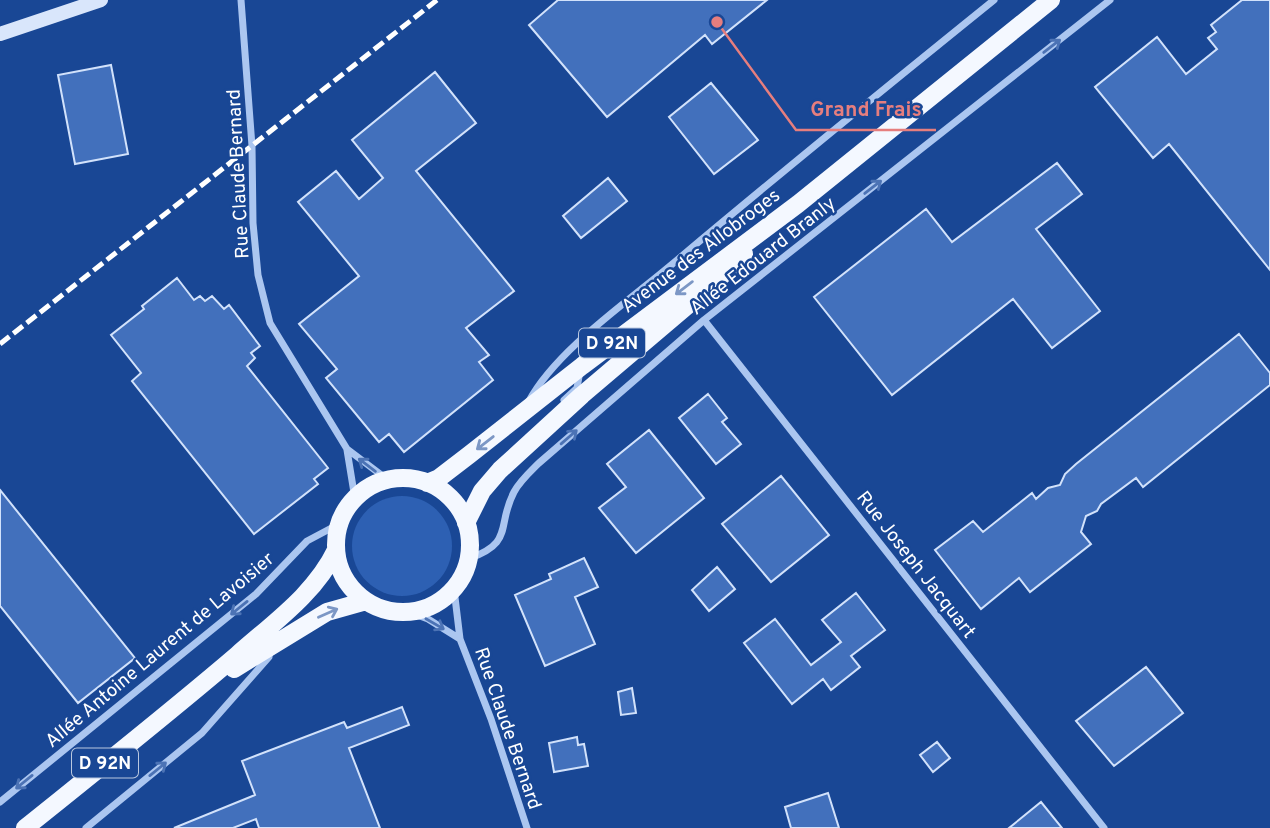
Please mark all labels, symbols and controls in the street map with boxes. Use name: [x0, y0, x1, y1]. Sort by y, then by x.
one-way arrow: [1042, 38, 1060, 53]
street label: Rue Claude Bernard: [223, 88, 255, 259]
callout: Grand Frais: [796, 88, 936, 130]
text: Grand Frais: [810, 97, 922, 124]
one-way arrow: [864, 179, 882, 194]
street label: Avenue des Allobroges: [617, 184, 785, 319]
street label: Allée Edouard Branly: [686, 192, 841, 321]
one-way arrow: [675, 280, 693, 295]
road number: D 92N: [579, 328, 645, 358]
one-way arrow: [560, 429, 578, 445]
one-way arrow: [476, 435, 495, 450]
one-way arrow: [358, 458, 377, 473]
street label: Rue Joseph Jacquart: [850, 487, 980, 644]
street label: Allée Antoine Laurent de Lavoisier: [41, 547, 280, 754]
one-way arrow: [231, 600, 249, 616]
one-way arrow: [317, 606, 338, 619]
one-way arrow: [425, 617, 445, 631]
street label: Rue Claude Bernard: [468, 644, 546, 813]
road number: D 92N: [72, 748, 138, 778]
one-way arrow: [148, 762, 166, 777]
one-way arrow: [16, 774, 34, 790]

